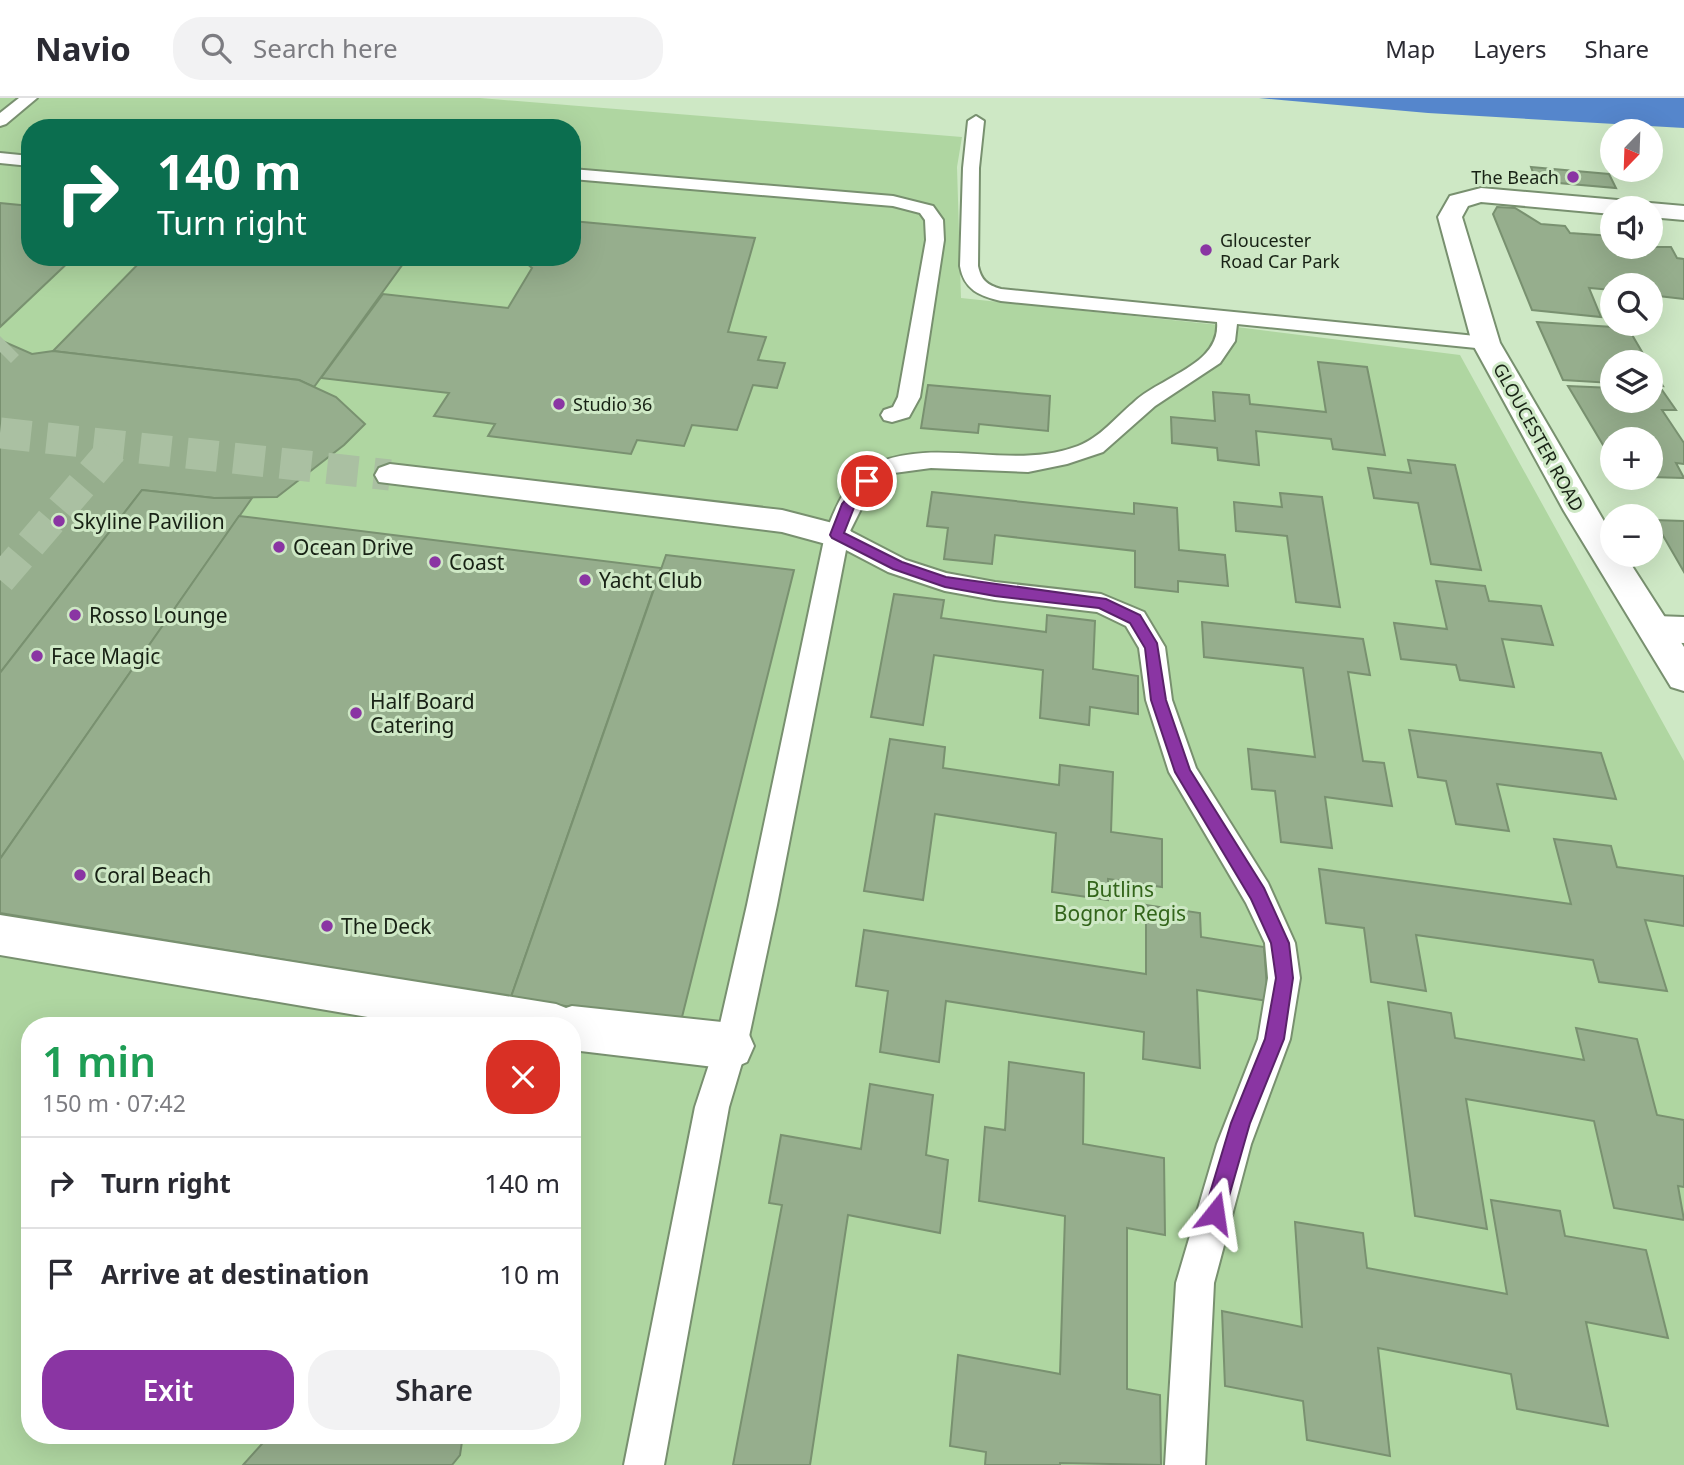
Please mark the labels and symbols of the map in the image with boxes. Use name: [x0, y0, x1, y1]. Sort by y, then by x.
north arrow: [1600, 119, 1662, 182]
place label: The Beach: [1471, 165, 1559, 189]
marker: The Beach: [1565, 169, 1581, 185]
place label: Gloucester Road Car Park: [1220, 228, 1340, 273]
marker: Gloucester Road Car Park: [1198, 242, 1214, 258]
street label: GLOUCESTER ROAD: [1488, 359, 1590, 515]
place label: Studio 36: [573, 392, 652, 416]
marker: Studio 36: [551, 396, 567, 412]
pin: [837, 451, 897, 511]
place label: Skyline Pavilion: [73, 507, 225, 535]
marker: Skyline Pavilion: [51, 513, 67, 529]
place label: Ocean Drive: [293, 533, 413, 561]
marker: Ocean Drive: [271, 539, 287, 555]
place label: Coast: [449, 548, 505, 576]
marker: Coast: [427, 554, 443, 570]
place label: Yacht Club: [599, 566, 702, 594]
marker: Yacht Club: [577, 572, 593, 588]
place label: Rosso Lounge: [89, 601, 227, 629]
marker: Rosso Lounge: [67, 607, 83, 623]
place label: Face Magic: [51, 642, 160, 670]
marker: Face Magic: [29, 648, 45, 664]
place label: Half Board Catering: [370, 687, 475, 739]
marker: Half Board Catering: [348, 705, 364, 721]
place label: Coral Beach: [94, 861, 211, 889]
marker: Coral Beach: [72, 867, 88, 883]
park label: Butlins Bognor Regis: [1054, 875, 1186, 927]
place label: The Deck: [341, 912, 432, 940]
marker: The Deck: [319, 918, 335, 934]
position arrow: [1178, 1176, 1252, 1250]

